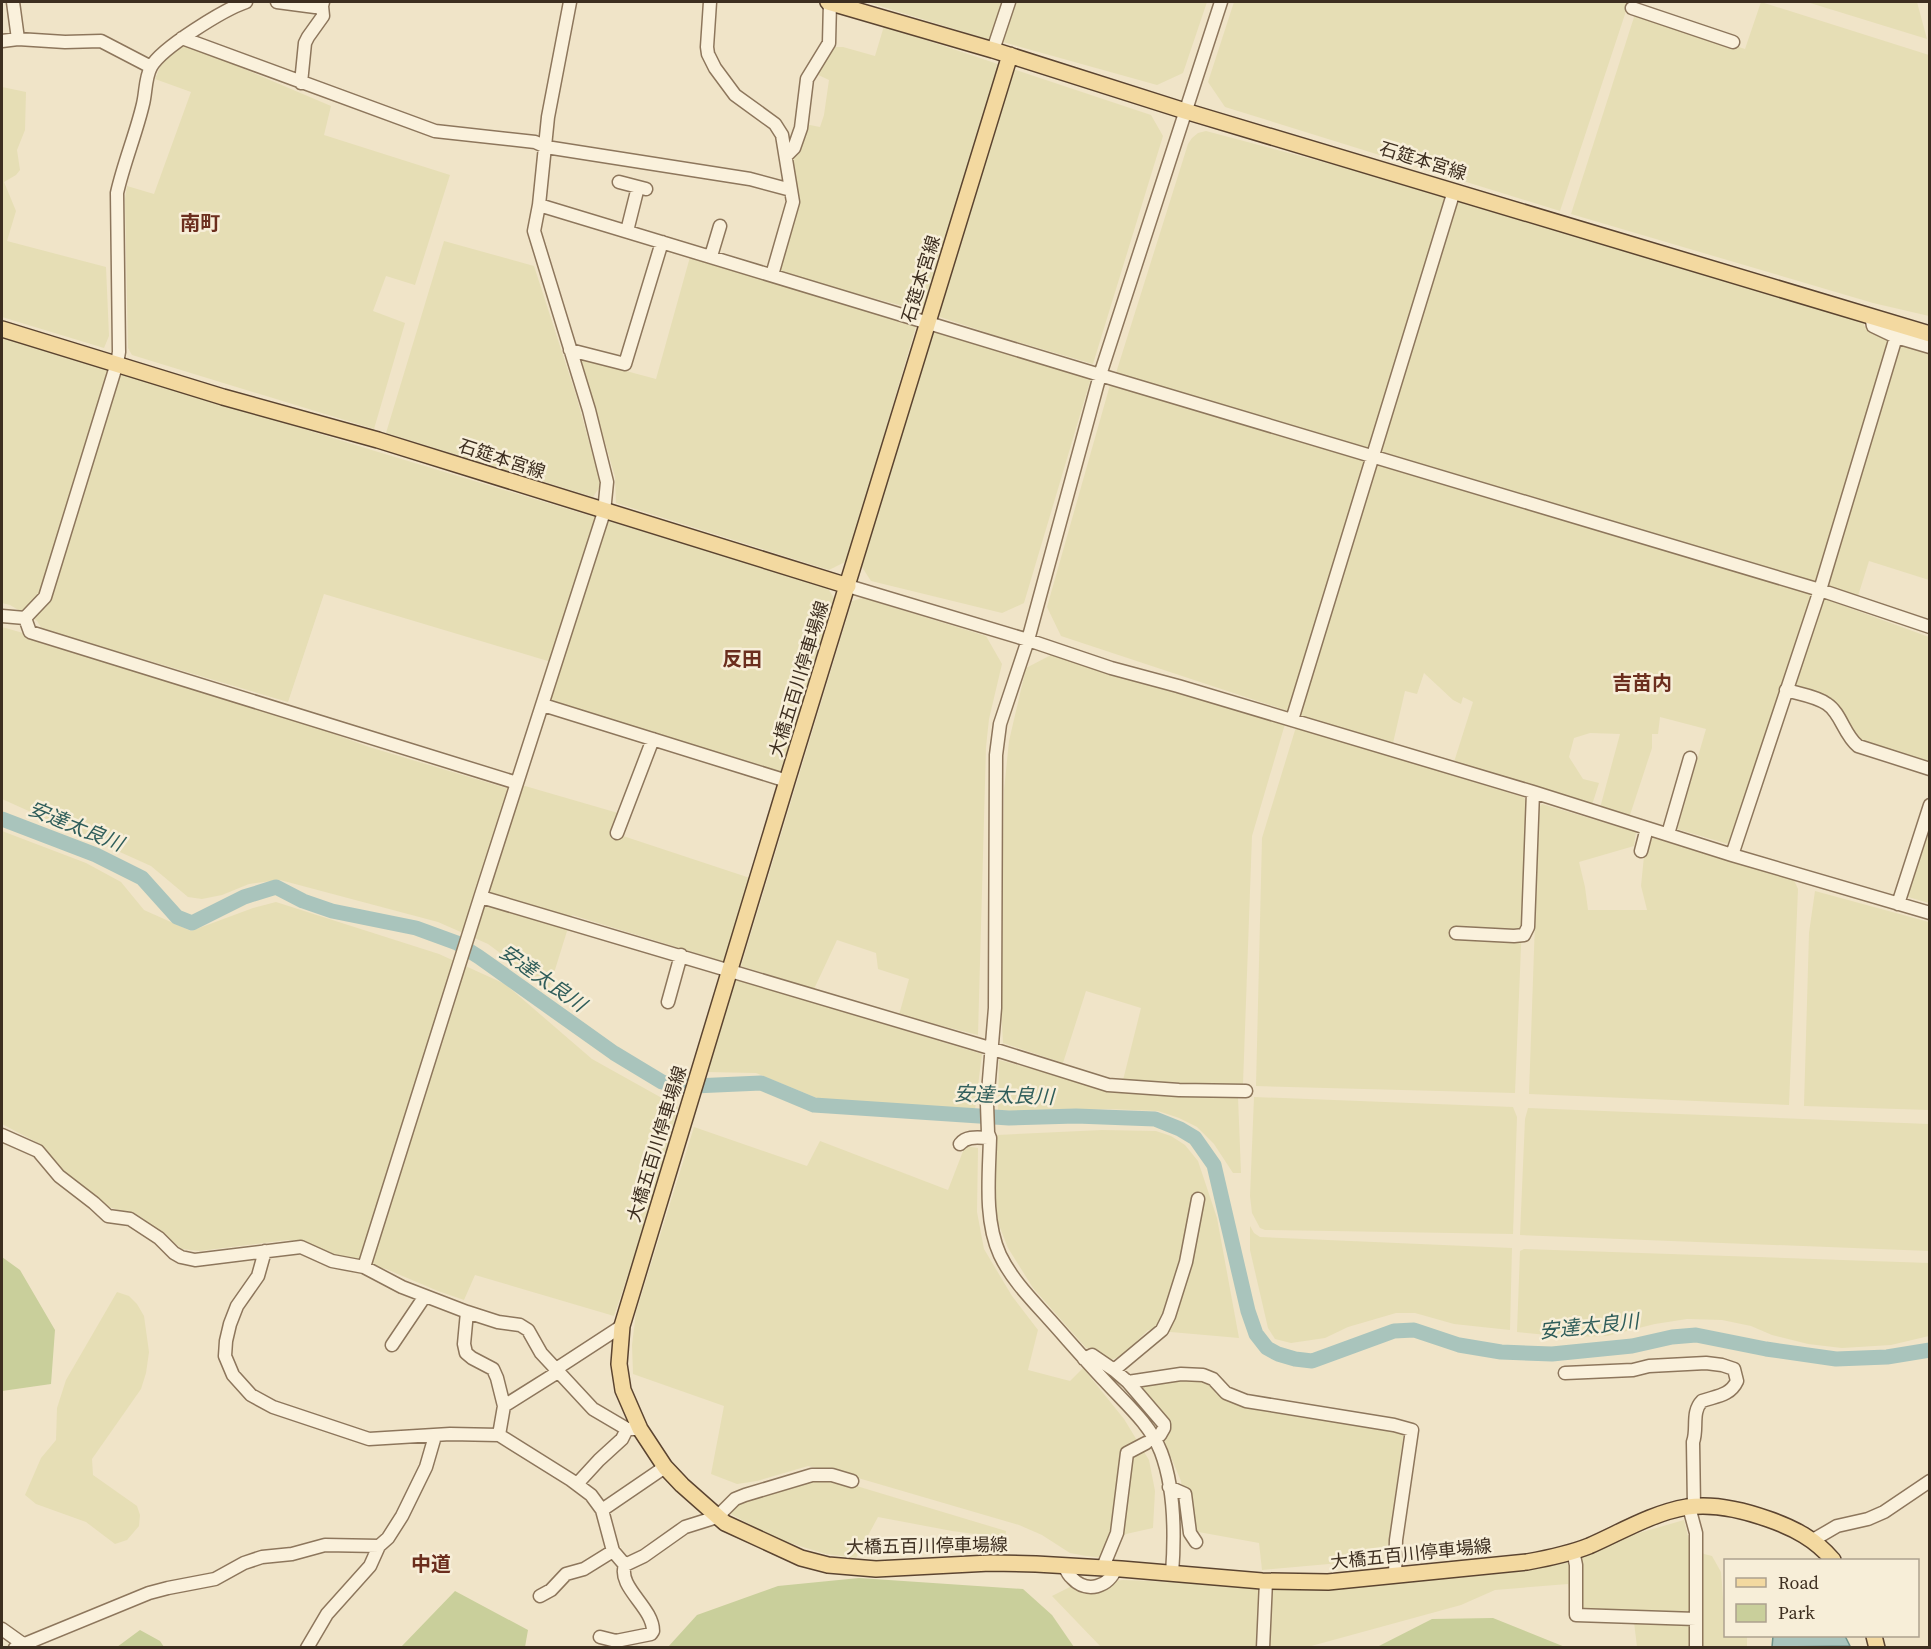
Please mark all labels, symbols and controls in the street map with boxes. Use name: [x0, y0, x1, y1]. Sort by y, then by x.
street label: 石筵本宮線: [1376, 135, 1470, 186]
district label: 南町: [180, 209, 220, 237]
street label: 石筵本宮線: [895, 232, 946, 326]
street label: 石筵本宮線: [455, 433, 549, 484]
street label: 大橋五百川停車場線: [763, 598, 834, 760]
district label: 反田: [722, 645, 762, 673]
district label: 吉苗内: [1612, 669, 1672, 697]
water label: 安達太良川: [24, 794, 129, 858]
water label: 安達太良川: [494, 938, 594, 1019]
street label: 大橋五百川停車場線: [621, 1063, 692, 1225]
water label: 安達太良川: [954, 1079, 1056, 1111]
water label: 安達太良川: [1538, 1307, 1642, 1345]
street label: 大橋五百川停車場線: [846, 1532, 1008, 1559]
street label: 大橋五百川停車場線: [1329, 1533, 1493, 1574]
district label: 中道: [411, 1550, 451, 1578]
legend: [1724, 1559, 1919, 1637]
text: Road: [1778, 1570, 1819, 1595]
text: Park: [1778, 1600, 1815, 1625]

